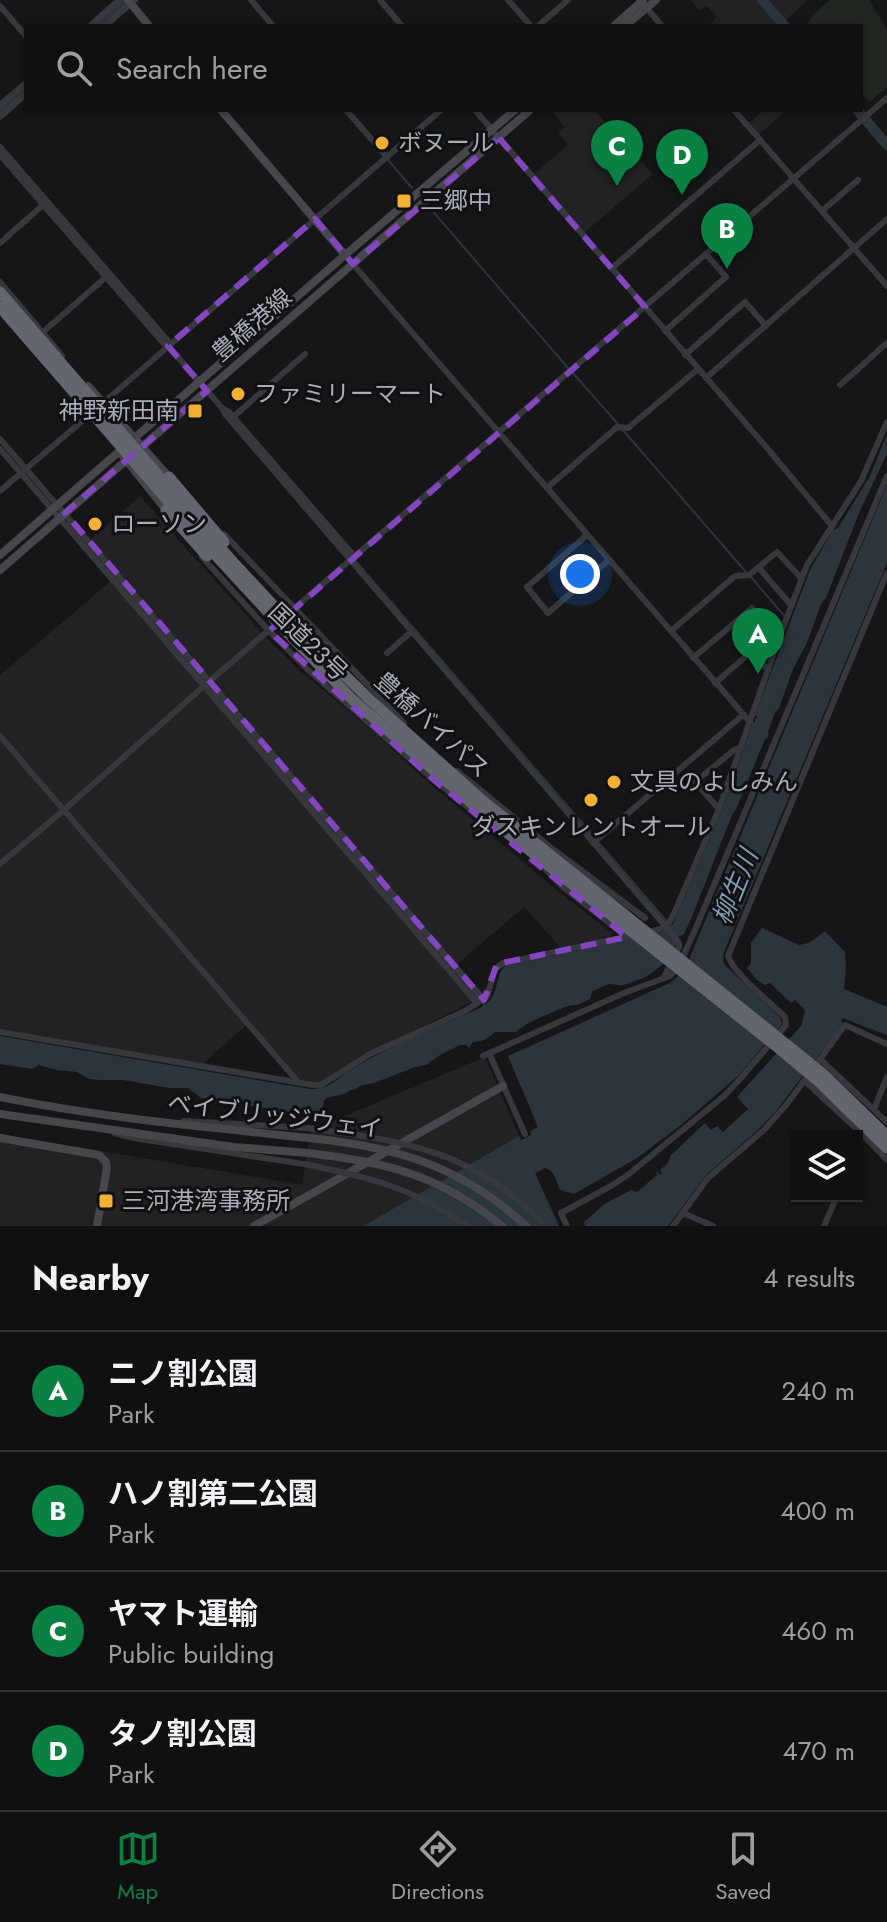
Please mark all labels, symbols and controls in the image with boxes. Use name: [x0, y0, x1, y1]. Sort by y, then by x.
search box: [24, 24, 863, 112]
icon: search: [52, 46, 96, 90]
text: Search here: [116, 47, 268, 90]
pin: C: [591, 120, 643, 186]
place label: ボヌール: [398, 125, 494, 160]
pin: D: [656, 129, 708, 195]
marker: ボヌール: [373, 134, 391, 152]
place label: 三郷中: [420, 183, 492, 218]
marker: 三郷中: [395, 192, 413, 210]
pin: B: [701, 203, 753, 269]
street label: 豊橋港線: [204, 280, 299, 369]
place label: ファミリーマート: [254, 376, 446, 411]
marker: ファミリーマート: [229, 385, 247, 403]
place label: 神野新田南: [59, 393, 179, 428]
marker: 神野新田南: [186, 402, 204, 420]
place label: ローソン: [111, 506, 207, 541]
marker: ローソン: [86, 515, 104, 533]
your location: [560, 554, 600, 594]
street label: 国道23号: [261, 595, 356, 689]
pin: A: [732, 608, 784, 674]
street label: 豊橋バイパス: [367, 664, 497, 786]
place label: 文具のよしみん: [630, 764, 798, 799]
marker: 文具のよしみん: [605, 773, 623, 791]
marker: ダスキンレントオール: [582, 791, 600, 809]
place label: ダスキンレントオール: [471, 809, 711, 844]
water label: 柳生川: [703, 841, 768, 930]
street label: ベイブリッジウェイ: [166, 1085, 384, 1146]
map controls: [791, 1130, 863, 1202]
button: layers: [791, 1130, 863, 1202]
place label: 三河港湾事務所: [122, 1183, 290, 1218]
marker: 三河港湾事務所: [97, 1192, 115, 1210]
text: Nearby: [32, 1254, 149, 1303]
text: 4 results: [763, 1259, 855, 1297]
text: ニノ割公園: [108, 1352, 258, 1395]
text: A: [48, 1372, 68, 1410]
text: 240 m: [781, 1372, 855, 1410]
text: Park: [108, 1395, 154, 1433]
text: ハノ割第二公園: [108, 1472, 318, 1515]
text: B: [49, 1492, 67, 1530]
text: 400 m: [781, 1492, 855, 1530]
text: Park: [108, 1515, 154, 1553]
text: ヤマト運輸: [108, 1592, 258, 1635]
text: C: [49, 1612, 67, 1650]
text: 460 m: [781, 1612, 855, 1650]
text: Public building: [108, 1635, 274, 1673]
text: タノ割公園: [108, 1712, 257, 1755]
text: D: [48, 1732, 68, 1770]
text: 470 m: [783, 1732, 855, 1770]
text: Park: [108, 1755, 154, 1793]
tab: Map: [116, 1827, 160, 1907]
tab: Directions: [391, 1827, 484, 1907]
tab: Saved: [716, 1827, 771, 1907]

